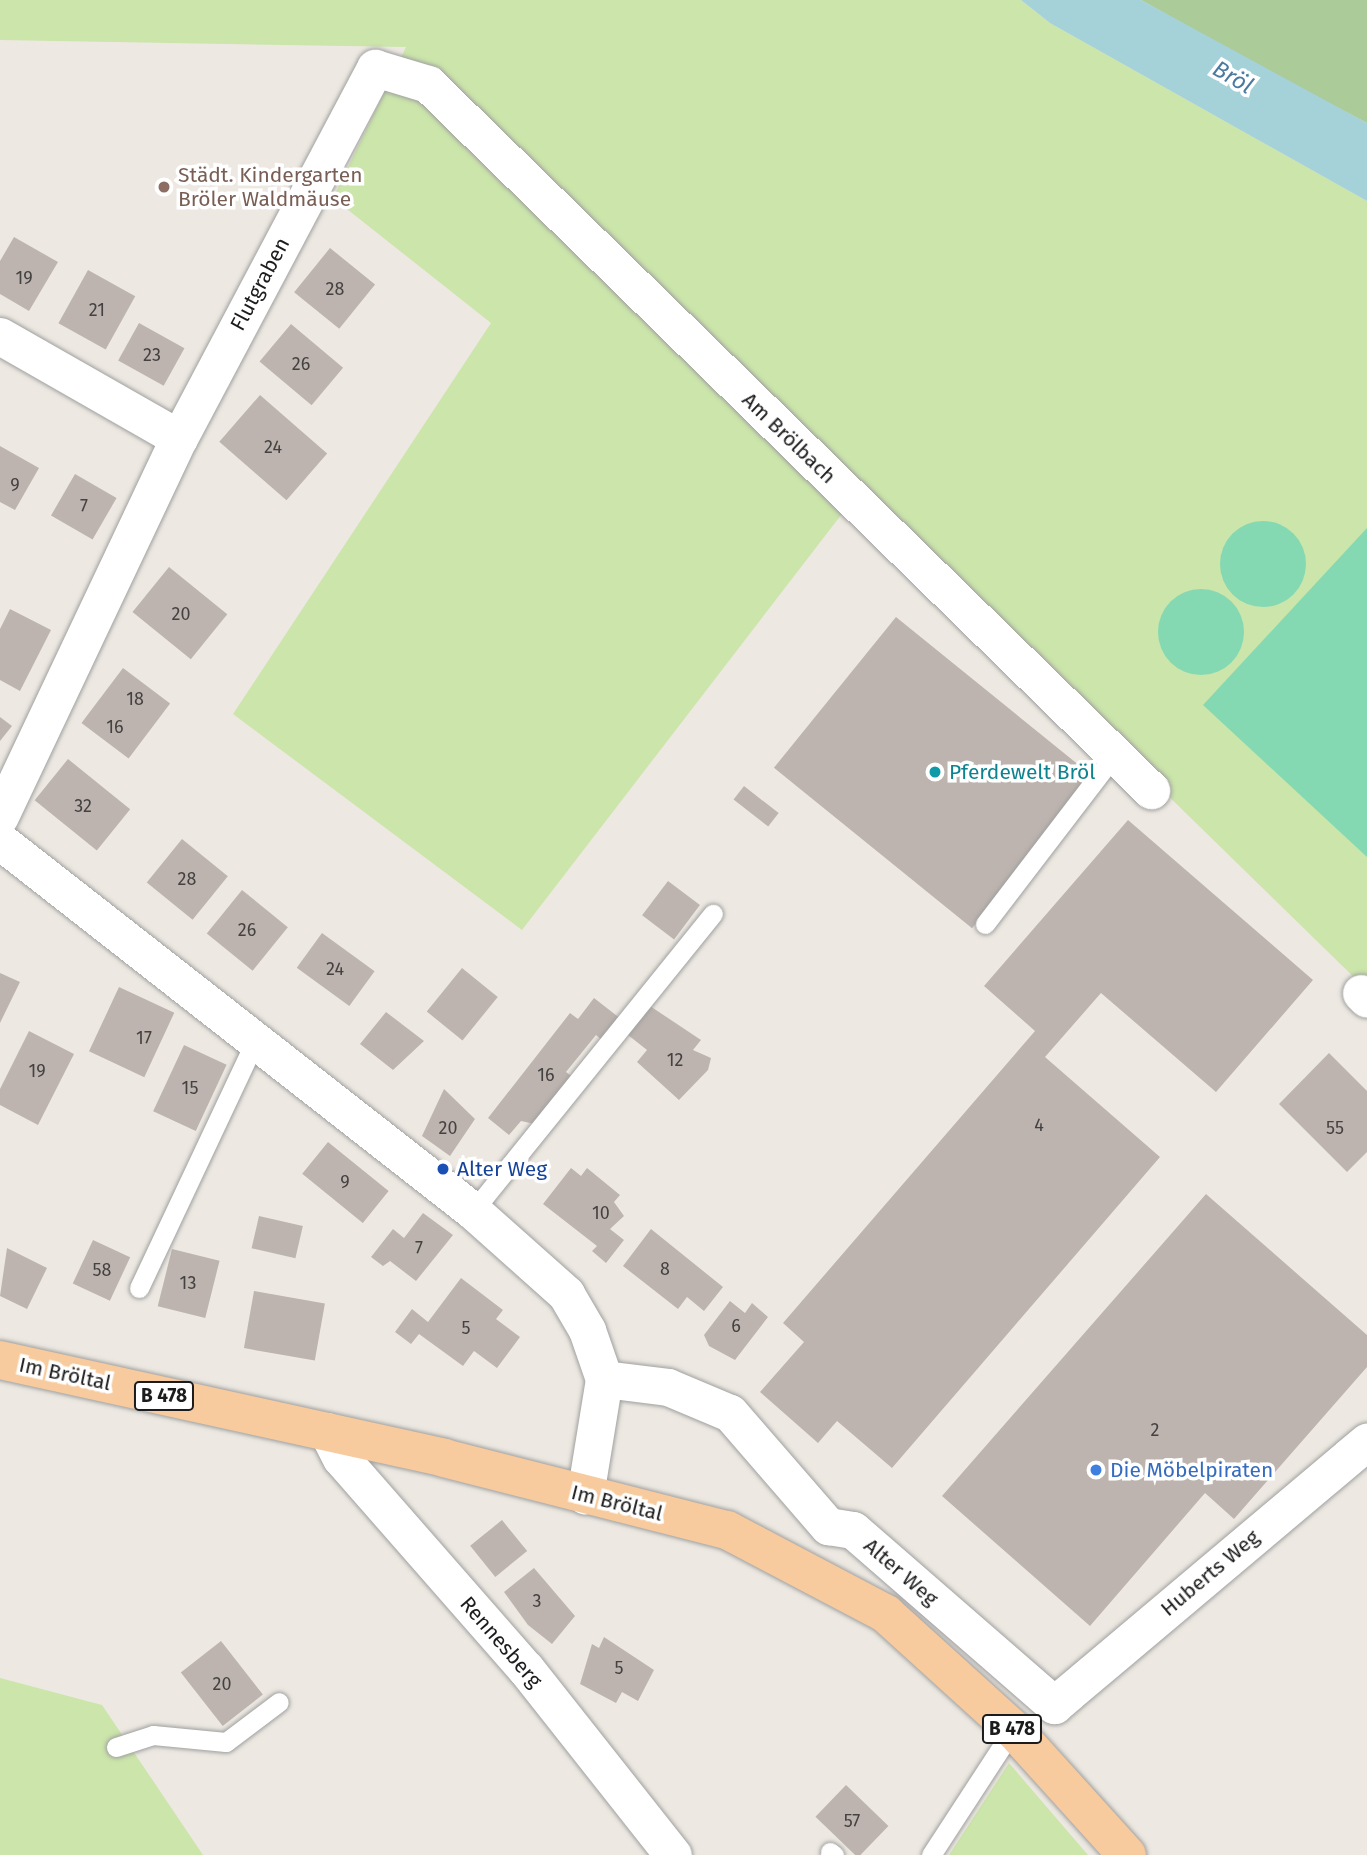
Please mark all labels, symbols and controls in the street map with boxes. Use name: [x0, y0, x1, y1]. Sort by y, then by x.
water label: Bröl: [1208, 55, 1258, 99]
place label: Städt. Kindergarten Bröler Waldmäuse: [178, 162, 363, 212]
marker: Städt. Kindergarten Bröler Waldmäuse: [156, 179, 172, 195]
street label: Flutgraben: [225, 233, 295, 335]
house number: 19: [15, 267, 33, 289]
house number: 28: [326, 278, 344, 300]
house number: 21: [89, 299, 105, 321]
house number: 23: [143, 344, 161, 366]
house number: 26: [292, 353, 310, 375]
street label: Am Brölbach: [737, 387, 841, 489]
house number: 24: [264, 436, 282, 458]
house number: 9: [10, 474, 20, 496]
house number: 7: [80, 495, 88, 517]
house number: 20: [172, 603, 190, 625]
house number: 18: [126, 688, 144, 710]
house number: 16: [106, 716, 124, 738]
place label: Pferdewelt Bröl: [949, 759, 1095, 785]
marker: Pferdewelt Bröl: [927, 764, 943, 780]
house number: 32: [74, 795, 92, 817]
house number: 28: [178, 868, 196, 890]
house number: 26: [238, 919, 256, 941]
house number: 24: [326, 958, 344, 980]
house number: 17: [136, 1027, 152, 1049]
house number: 12: [667, 1049, 683, 1071]
house number: 19: [28, 1060, 46, 1082]
house number: 16: [537, 1064, 555, 1086]
house number: 15: [182, 1077, 198, 1099]
house number: 4: [1034, 1114, 1044, 1136]
house number: 20: [439, 1117, 457, 1139]
house number: 55: [1326, 1117, 1344, 1139]
place label: Alter Weg: [457, 1156, 547, 1182]
marker: Alter Weg: [435, 1161, 451, 1177]
house number: 9: [340, 1171, 350, 1193]
house number: 10: [592, 1202, 610, 1224]
house number: 7: [415, 1237, 423, 1259]
house number: 8: [660, 1258, 670, 1280]
house number: 58: [93, 1259, 111, 1281]
house number: 13: [180, 1272, 196, 1294]
house number: 6: [731, 1315, 741, 1337]
house number: 5: [461, 1317, 471, 1339]
street label: Im Bröltal: [17, 1352, 113, 1396]
road number: B 478: [132, 1380, 196, 1412]
house number: 2: [1151, 1419, 1159, 1441]
place label: Die Möbelpiraten: [1110, 1457, 1273, 1483]
marker: Die Möbelpiraten: [1088, 1462, 1104, 1478]
street label: Im Bröltal: [569, 1479, 665, 1527]
street label: Huberts Weg: [1156, 1524, 1264, 1622]
street label: Alter Weg: [859, 1533, 943, 1611]
house number: 3: [533, 1590, 541, 1612]
street label: Rennesberg: [455, 1591, 547, 1693]
house number: 5: [614, 1657, 624, 1679]
house number: 20: [213, 1673, 231, 1695]
road number: B 478: [981, 1714, 1044, 1744]
house number: 57: [844, 1810, 860, 1832]

